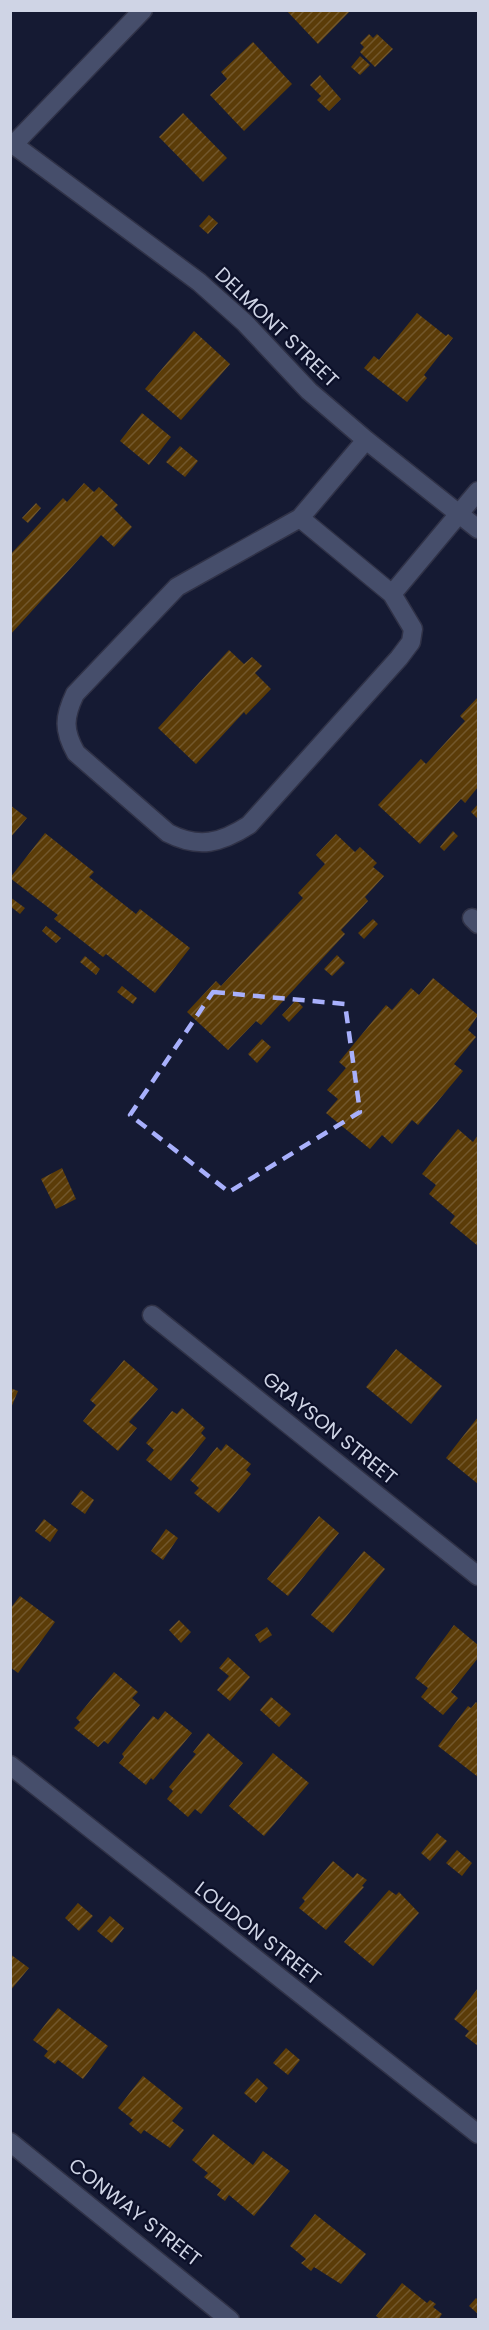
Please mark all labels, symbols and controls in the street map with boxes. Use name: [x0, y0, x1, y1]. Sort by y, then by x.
street label: DELMONT STREET: [209, 261, 345, 394]
street label: GRAYSON STREET: [257, 1365, 403, 1491]
street label: LOUDON STREET: [189, 1875, 327, 1991]
street label: CONWAY STREET: [63, 2151, 207, 2273]

